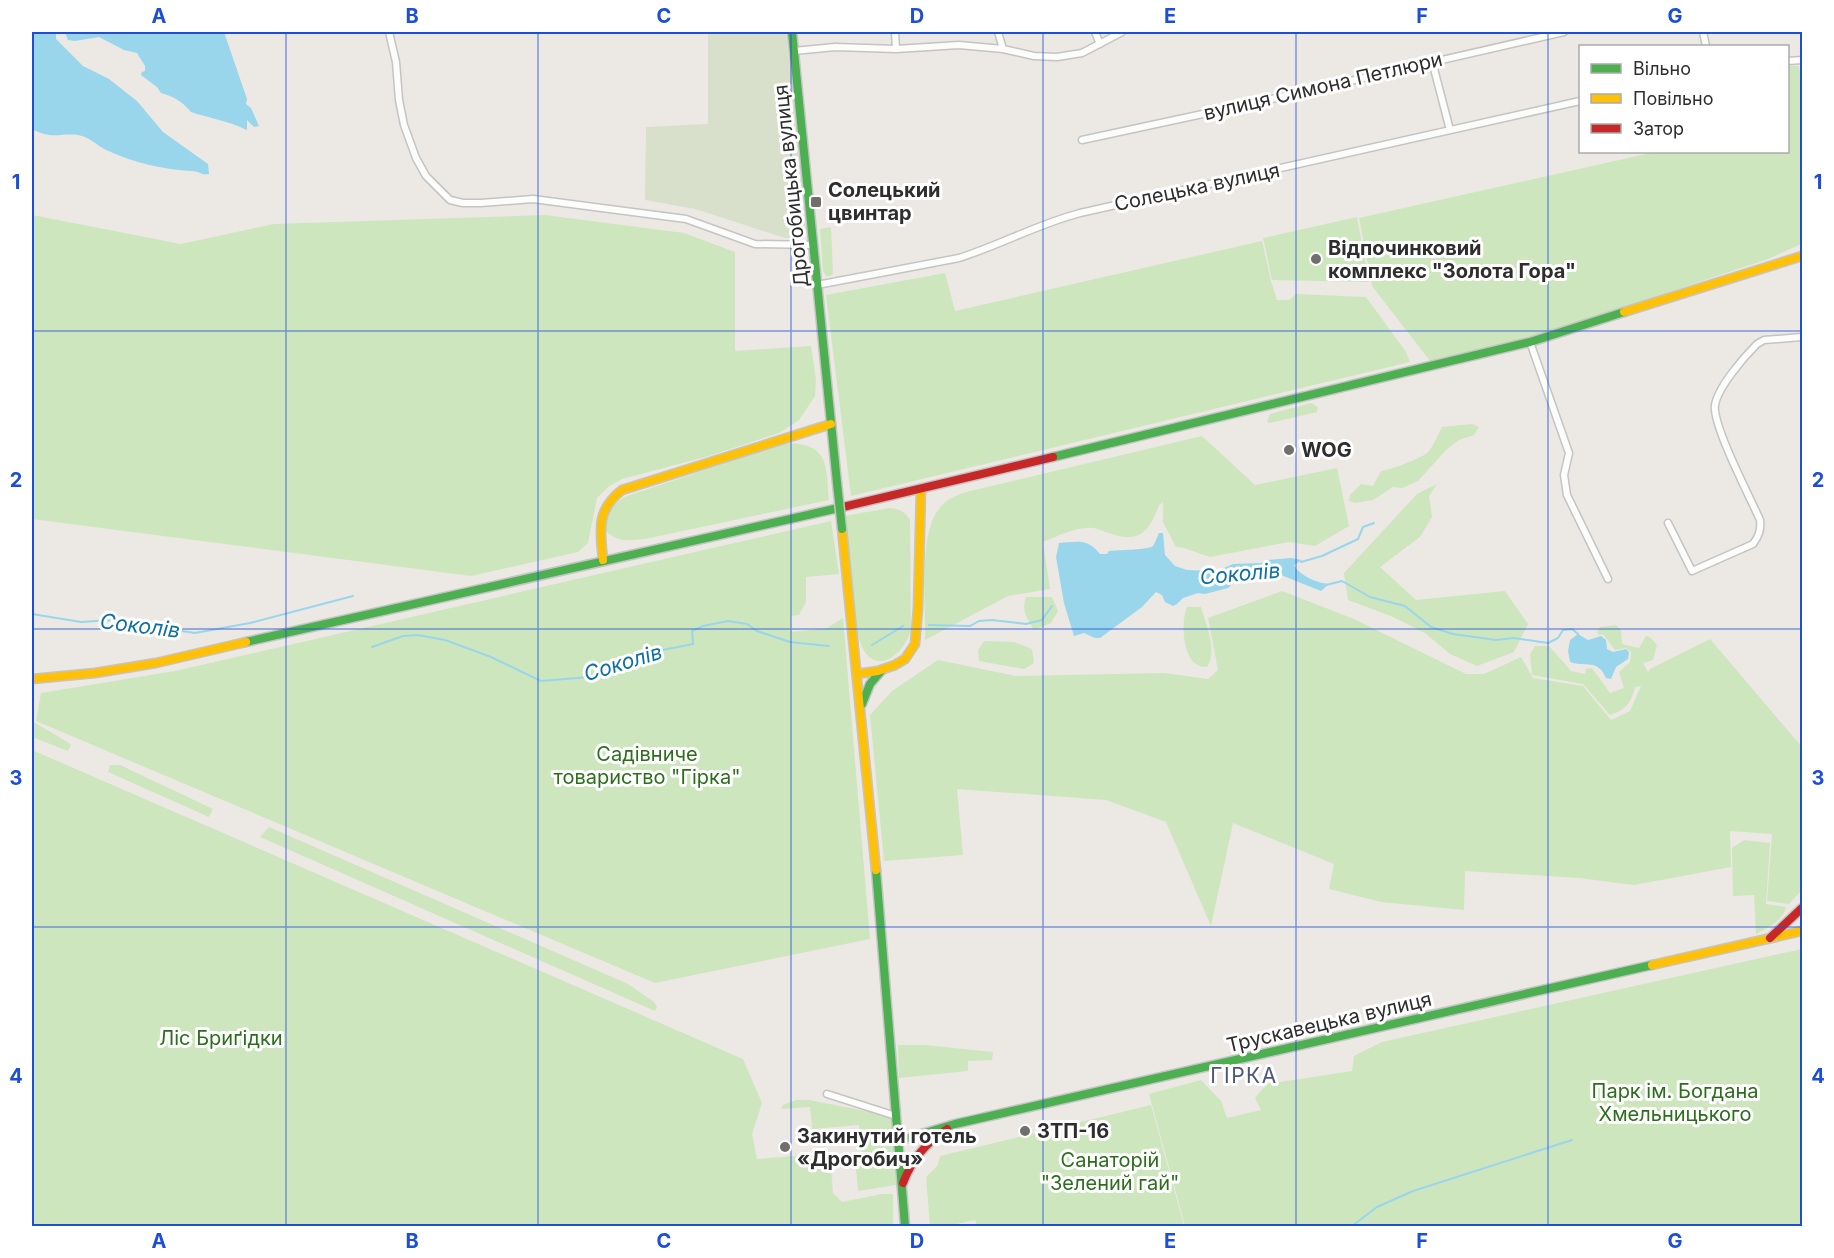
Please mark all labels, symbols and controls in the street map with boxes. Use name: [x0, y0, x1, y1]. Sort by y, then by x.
text: A: [152, 4, 167, 28]
text: B: [405, 4, 419, 28]
text: C: [657, 4, 671, 28]
text: D: [910, 4, 924, 28]
text: E: [1164, 4, 1176, 28]
text: F: [1416, 4, 1428, 28]
text: G: [1667, 4, 1683, 28]
legend: [1579, 45, 1789, 153]
street label: вулиця Симона Петлюри: [1201, 47, 1445, 125]
text: Вільно: [1633, 58, 1691, 79]
street label: Дрогобицька вулиця: [768, 84, 814, 288]
text: Повільно: [1633, 88, 1714, 109]
text: Затор: [1633, 118, 1684, 139]
street label: Солецька вулиця: [1112, 158, 1282, 216]
text: 1: [12, 170, 20, 194]
text: 1: [1814, 170, 1822, 194]
place label: Солецький цвинтар: [828, 178, 941, 225]
marker: Солецький цвинтар: [809, 195, 823, 209]
place label: Відпочинковий комплекс "Золота Гора": [1328, 236, 1576, 283]
marker: Відпочинковий комплекс "Золота Гора": [1309, 252, 1323, 266]
place label: WOG: [1301, 438, 1352, 462]
marker: WOG: [1282, 443, 1296, 457]
text: 2: [10, 468, 22, 492]
text: 2: [1812, 468, 1824, 492]
water label: Соколів: [1199, 558, 1281, 589]
water label: Соколів: [99, 608, 182, 643]
water label: Соколів: [581, 639, 665, 686]
park label: Садівниче товариство "Гірка": [554, 742, 740, 789]
text: 3: [10, 766, 22, 790]
text: 3: [1812, 766, 1824, 790]
street label: Трускавецька вулиця: [1224, 987, 1434, 1057]
park label: Ліс Бриґідки: [159, 1026, 283, 1050]
district label: ГІРКА: [1210, 1063, 1278, 1088]
text: 4: [9, 1064, 23, 1088]
text: 4: [1811, 1064, 1825, 1088]
park label: Парк ім. Богдана Хмельницького: [1592, 1079, 1758, 1126]
place label: ЗТП-16: [1037, 1119, 1109, 1143]
place label: Закинутий готель «Дрогобич»: [797, 1124, 977, 1171]
marker: ЗТП-16: [1018, 1124, 1032, 1138]
marker: Закинутий готель «Дрогобич»: [778, 1140, 792, 1154]
park label: Санаторій "Зелений гай": [1041, 1148, 1179, 1195]
text: A: [152, 1229, 167, 1253]
text: B: [405, 1229, 419, 1253]
text: C: [657, 1229, 671, 1253]
text: D: [910, 1229, 924, 1253]
text: E: [1164, 1229, 1176, 1253]
text: F: [1416, 1229, 1428, 1253]
text: G: [1667, 1229, 1683, 1253]

